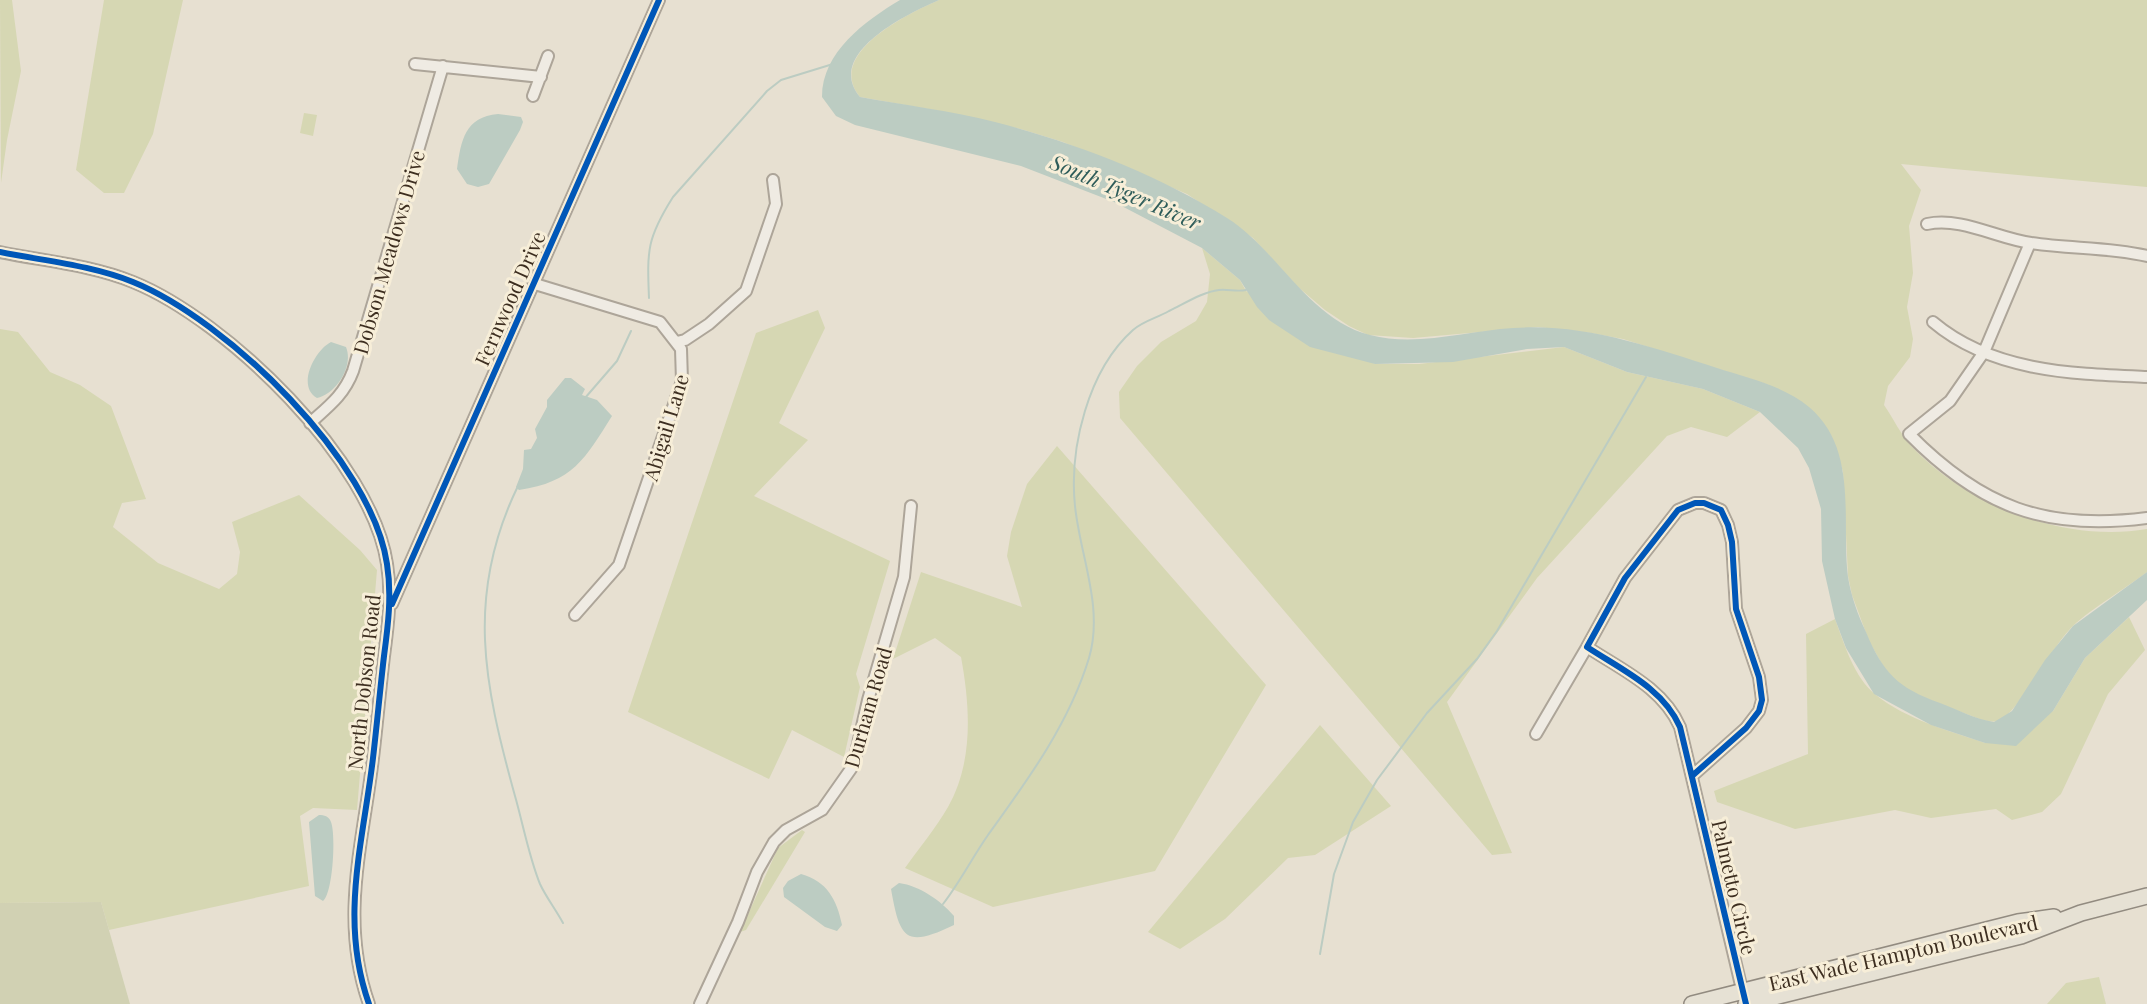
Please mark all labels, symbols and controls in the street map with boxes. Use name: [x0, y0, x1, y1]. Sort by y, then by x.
water label: South Tyger River: [1046, 146, 1206, 236]
street label: Dobson Meadows Drive: [346, 147, 430, 357]
street label: Fernwood Drive: [467, 227, 551, 369]
street label: Abigail Lane: [636, 370, 694, 485]
street label: North Dobson Road: [340, 592, 386, 771]
street label: Durham Road: [837, 643, 897, 771]
street label: Palmetto Circle: [1706, 817, 1764, 957]
street label: East Wade Hampton Boulevard: [1766, 908, 2041, 996]

